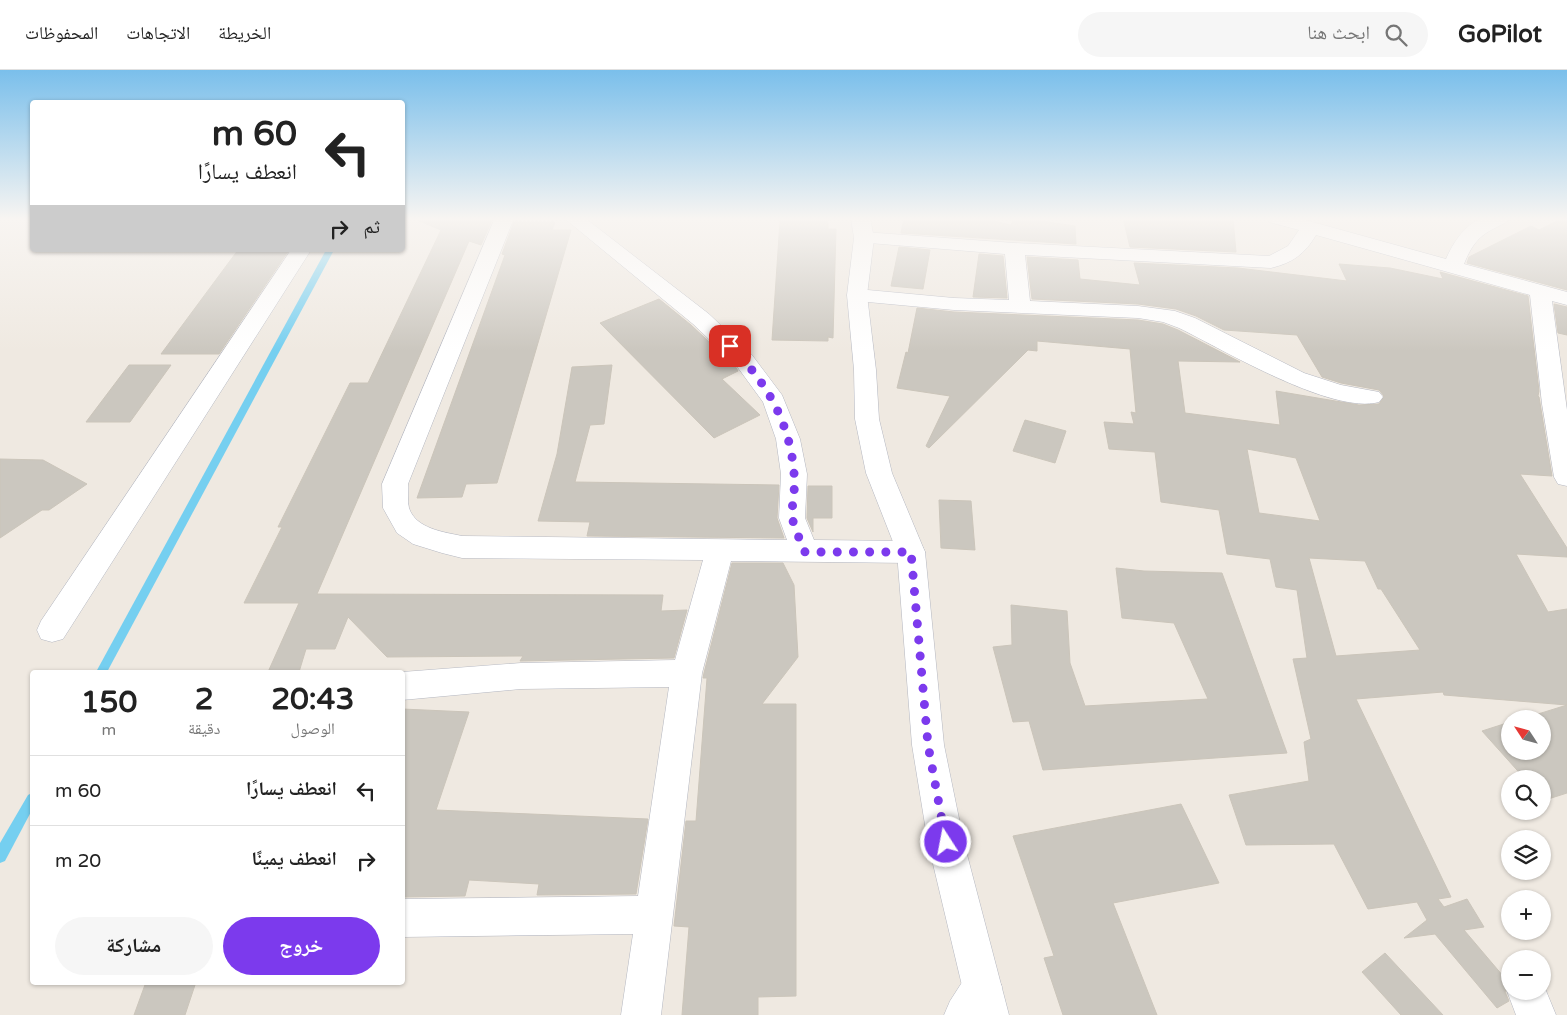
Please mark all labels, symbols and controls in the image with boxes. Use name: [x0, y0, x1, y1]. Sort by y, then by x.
search box: [1078, 12, 1428, 57]
text: GoPilot: [1458, 20, 1542, 49]
icon: search: [1382, 21, 1410, 49]
text: المحفوظات: [25, 22, 98, 44]
text: الاتجاهات: [126, 22, 190, 44]
text: الخريطة: [218, 22, 271, 44]
text: ابحث هنا: [1307, 22, 1370, 44]
text: 60 m: [212, 113, 297, 155]
icon: left: [315, 120, 380, 185]
text: انعطف يسارًا: [198, 159, 297, 185]
icon: right: [325, 215, 353, 243]
text: ثم: [363, 216, 380, 238]
pin: [709, 325, 751, 367]
icon: arrive: [716, 332, 744, 360]
text: 2: [195, 681, 214, 718]
text: 20:43: [271, 681, 354, 718]
text: 150: [81, 684, 137, 721]
north arrow: [1501, 710, 1551, 760]
map controls: [1501, 710, 1551, 1000]
text: دقيقة: [188, 719, 220, 739]
text: الوصول: [291, 719, 335, 739]
text: m: [102, 720, 116, 740]
button: search: [1501, 770, 1551, 820]
icon: left: [352, 777, 380, 805]
text: انعطف يسارًا: [246, 778, 337, 800]
text: 60 m: [55, 780, 101, 802]
position arrow: [919, 815, 971, 867]
button: layers: [1501, 830, 1551, 880]
icon: right: [352, 847, 380, 875]
text: انعطف يمينًا: [251, 848, 337, 870]
text: 20 m: [55, 850, 101, 872]
button: +: [1501, 890, 1551, 940]
button: مشاركة: [55, 917, 213, 975]
button: خروج: [223, 917, 380, 975]
button: −: [1501, 950, 1551, 1000]

